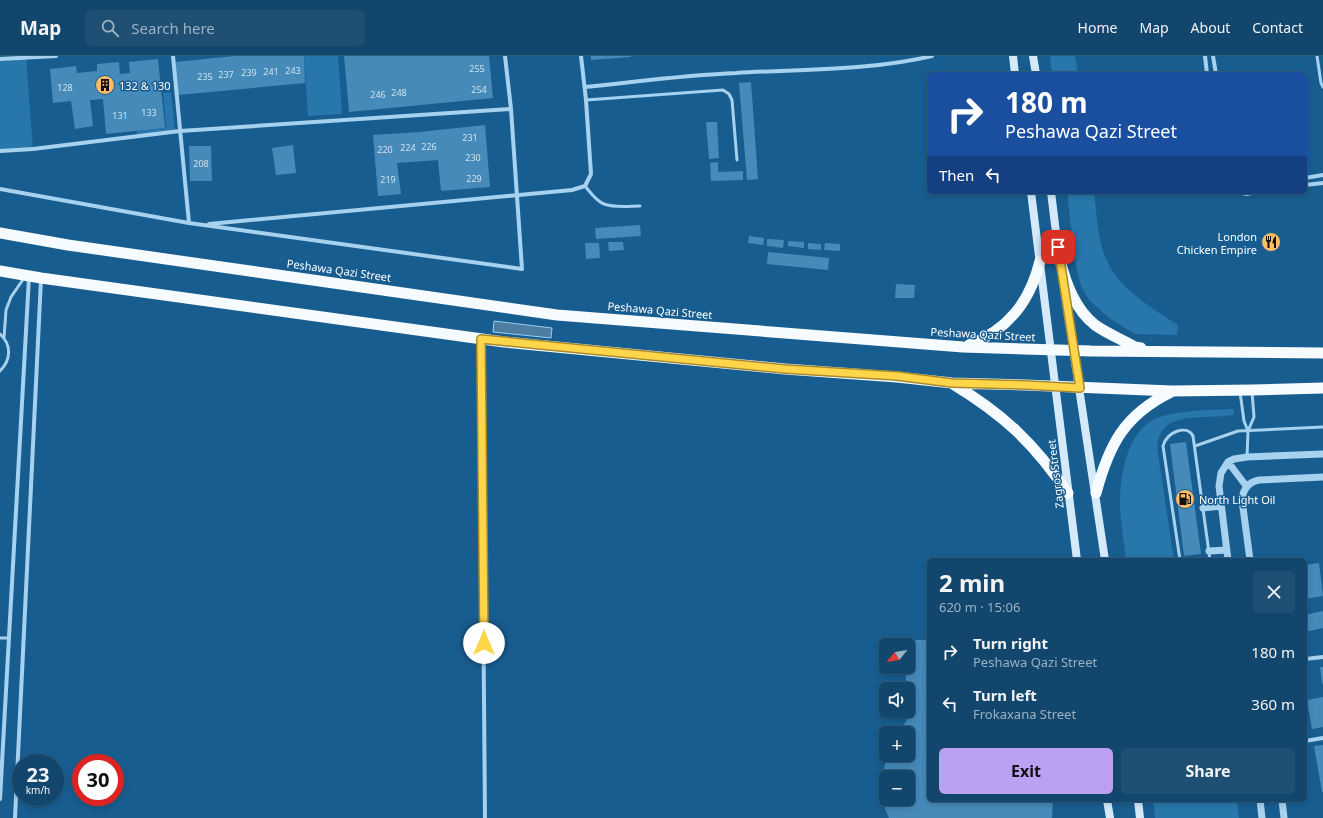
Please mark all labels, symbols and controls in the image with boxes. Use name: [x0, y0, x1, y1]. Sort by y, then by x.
search box: [85, 10, 365, 46]
text: Map: [20, 15, 61, 41]
icon: search: [99, 17, 121, 39]
text: Search here: [131, 18, 215, 38]
text: Home: [1078, 18, 1117, 37]
text: Map: [1139, 18, 1169, 37]
text: About: [1191, 18, 1230, 37]
text: Contact: [1252, 18, 1303, 37]
house number: 255: [469, 62, 485, 75]
house number: 243: [285, 64, 301, 77]
house number: 241: [263, 65, 279, 78]
house number: 239: [241, 66, 257, 79]
house number: 237: [218, 68, 234, 81]
house number: 235: [197, 70, 213, 83]
building icon: 132 & 130: [94, 74, 116, 96]
place label: 132 & 130: [119, 78, 171, 93]
house number: 128: [57, 81, 73, 94]
house number: 254: [471, 83, 487, 96]
text: 180 m: [1005, 83, 1088, 121]
house number: 248: [391, 86, 407, 99]
house number: 246: [370, 88, 386, 101]
icon: right: [939, 88, 991, 140]
house number: 133: [141, 106, 157, 119]
house number: 131: [112, 109, 128, 122]
text: Peshawa Qazi Street: [1005, 119, 1177, 143]
house number: 231: [462, 131, 478, 144]
house number: 226: [421, 140, 437, 153]
house number: 224: [400, 141, 416, 154]
house number: 220: [377, 143, 393, 156]
house number: 230: [465, 151, 481, 164]
house number: 208: [193, 157, 209, 170]
icon: left: [982, 164, 1004, 186]
text: Then: [939, 165, 974, 185]
house number: 229: [466, 172, 482, 185]
house number: 219: [380, 173, 396, 186]
place label: London Chicken Empire: [1177, 229, 1257, 257]
pin: [1041, 230, 1075, 264]
restaurant icon: London Chicken Empire: [1260, 231, 1282, 253]
icon: arrive: [1047, 236, 1069, 258]
street label: Peshawa Qazi Street: [286, 255, 392, 285]
street label: Peshawa Qazi Street: [607, 298, 713, 322]
street label: Peshawa Qazi Street: [930, 324, 1036, 344]
street label: Zagros Street: [1043, 439, 1067, 509]
fuel station icon: North Light Oil: [1174, 488, 1196, 510]
place label: North Light Oil: [1199, 492, 1275, 507]
text: 2 min: [939, 566, 1005, 599]
button: close: [1253, 571, 1295, 613]
text: 620 m · 15:06: [939, 598, 1020, 616]
position arrow: [463, 622, 505, 664]
text: Turn right: [973, 633, 1048, 653]
north arrow: [879, 638, 915, 674]
map controls: [879, 638, 915, 806]
icon: right: [939, 641, 961, 663]
text: 180 m: [1251, 642, 1295, 662]
text: Peshawa Qazi Street: [973, 653, 1097, 671]
button: sound: [879, 682, 915, 718]
text: Turn left: [973, 685, 1037, 705]
icon: left: [939, 693, 961, 715]
text: 360 m: [1251, 694, 1295, 714]
text: Frokaxana Street: [973, 705, 1076, 723]
button: +: [879, 726, 915, 762]
button: Exit: [939, 748, 1113, 794]
button: Share: [1121, 748, 1295, 794]
speed limit sign: 30: [72, 754, 124, 806]
text: 23: [27, 761, 49, 788]
button: −: [879, 770, 915, 806]
text: km/h: [26, 783, 50, 797]

